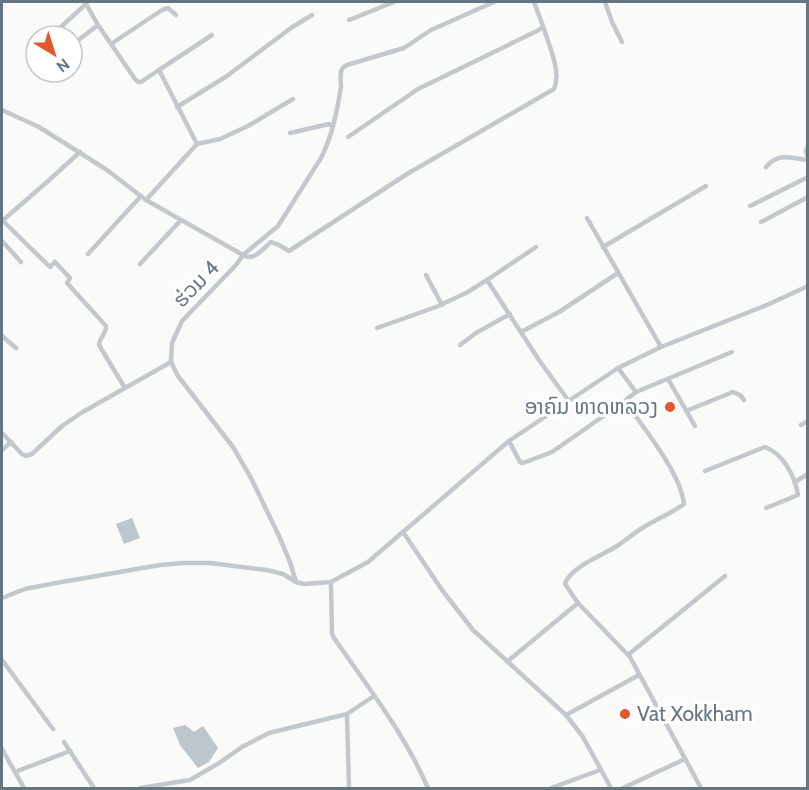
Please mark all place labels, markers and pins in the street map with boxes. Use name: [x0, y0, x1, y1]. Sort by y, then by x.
place label: ອາຄົມ ທາດຫລວງ: [524, 394, 658, 419]
marker: ອາຄົມ ທາດຫລວງ: [663, 400, 677, 414]
place label: Vat Xokkham: [637, 701, 753, 726]
marker: Vat Xokkham: [618, 707, 632, 721]

